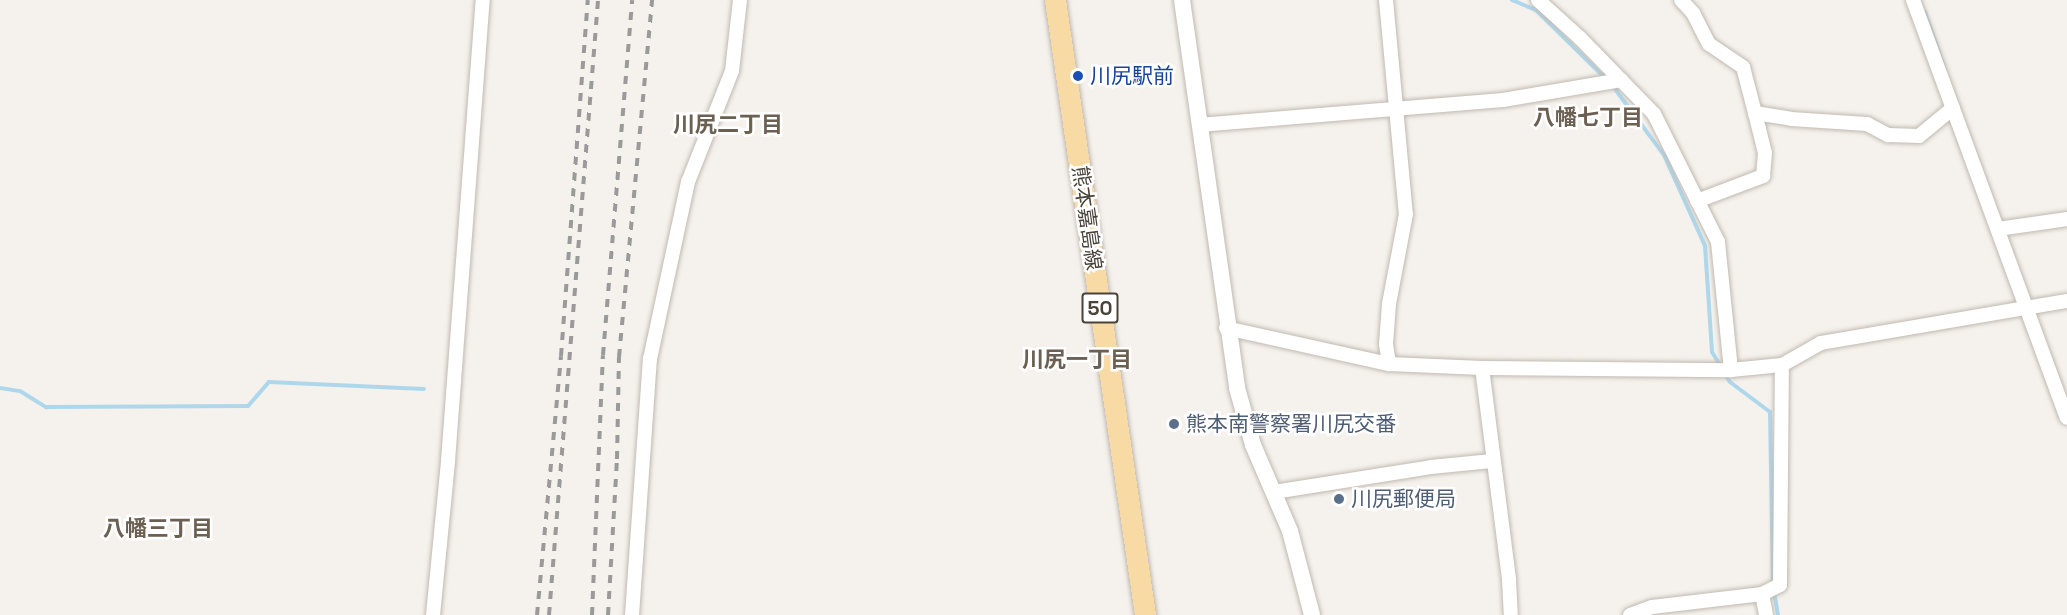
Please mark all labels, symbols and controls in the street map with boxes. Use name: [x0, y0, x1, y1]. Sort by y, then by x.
place label: 川尻駅前: [1090, 63, 1174, 89]
marker: 川尻駅前: [1071, 69, 1085, 83]
district label: 八幡七丁目: [1533, 105, 1643, 131]
district label: 川尻二丁目: [673, 112, 783, 138]
street label: 熊本嘉島線: [1067, 164, 1107, 272]
road number: 50: [1080, 291, 1120, 325]
district label: 川尻一丁目: [1022, 347, 1132, 373]
place label: 熊本南警察署川尻交番: [1186, 411, 1396, 437]
marker: 熊本南警察署川尻交番: [1167, 417, 1181, 431]
place label: 川尻郵便局: [1351, 486, 1456, 512]
marker: 川尻郵便局: [1332, 492, 1346, 506]
district label: 八幡三丁目: [103, 516, 213, 542]

